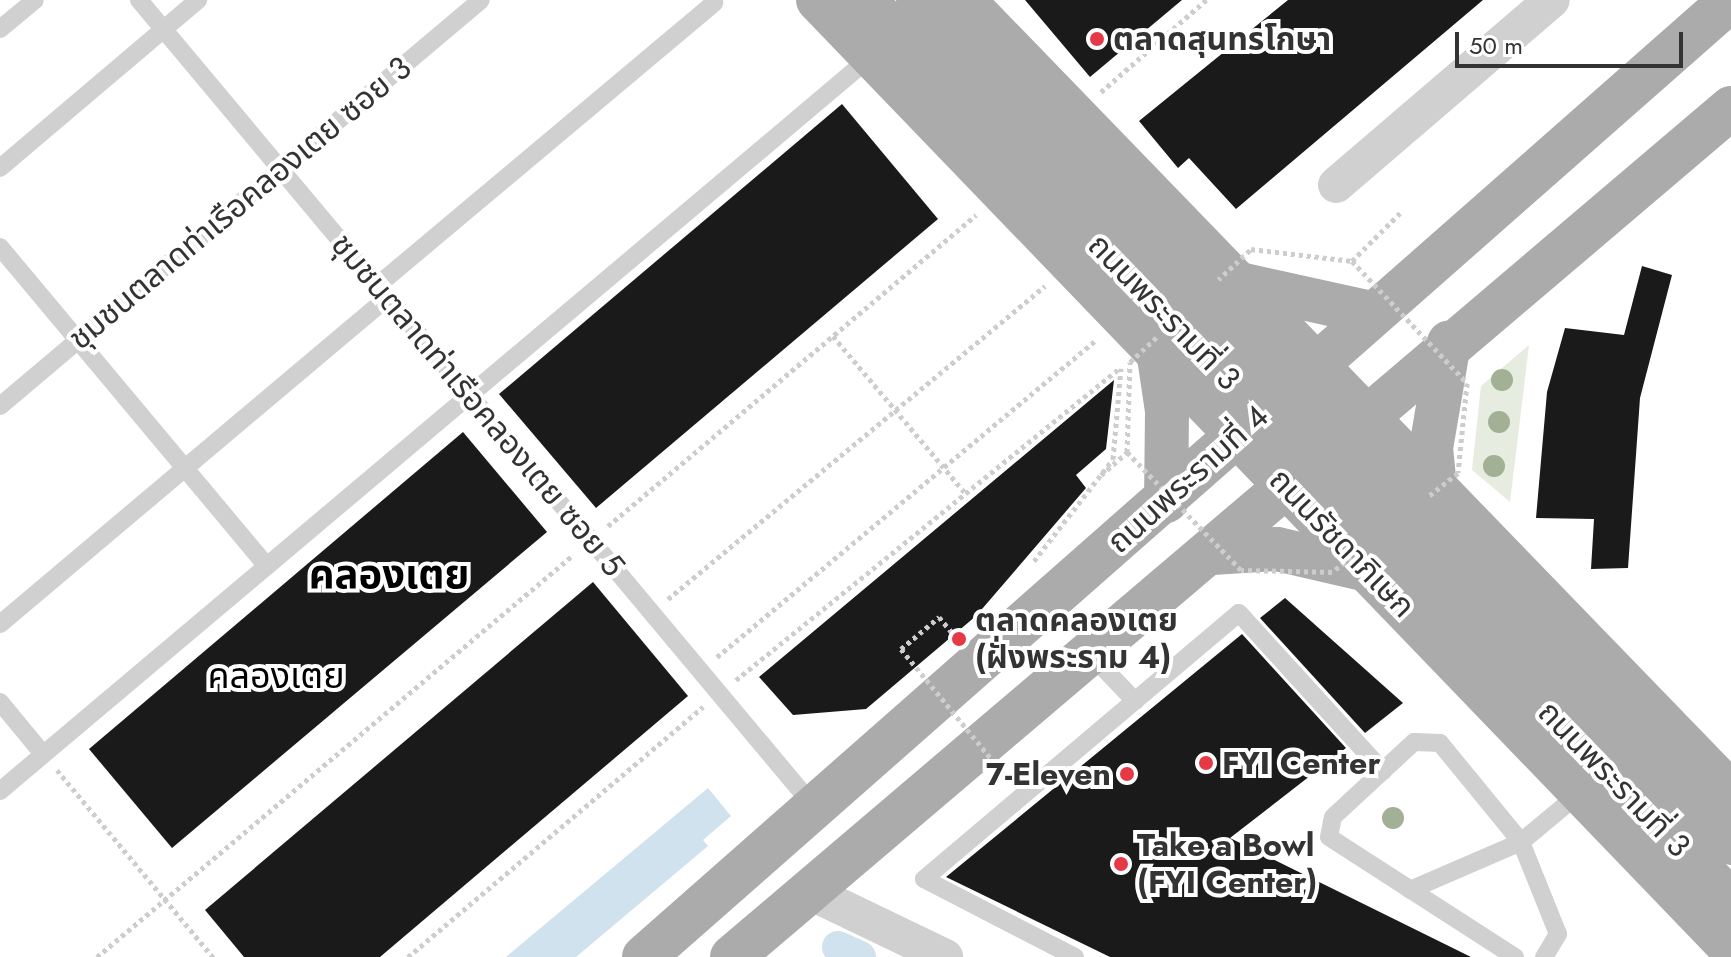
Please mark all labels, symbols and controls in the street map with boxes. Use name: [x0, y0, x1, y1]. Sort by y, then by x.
scale bar: [1459, 16, 1687, 66]
place label: ตลาดสุนทรโกษา: [1113, 20, 1331, 58]
text: 50 m: [1469, 28, 1523, 63]
marker: ตลาดสุนทรโกษา: [1088, 30, 1106, 48]
street label: ชุมชนตลาดท่าเรือคลองเตย ซอย 3: [61, 48, 419, 358]
street label: ชุมชนตลาดท่าเรือคลองเตย ซอย 5: [323, 226, 633, 584]
street label: ถนนพระรามที่ 3: [1080, 226, 1248, 398]
street label: ถนนพระรามที่ 4: [1100, 397, 1276, 561]
street label: ถนนรัชดาภิเษก: [1261, 460, 1423, 626]
district label: คลองเตย: [309, 550, 469, 598]
place label: ตลาดคลองเตย (ฝั่งพระราม 4): [975, 602, 1178, 677]
marker: ตลาดคลองเตย (ฝั่งพระราม 4): [950, 630, 968, 648]
district label: คลองเตย: [207, 654, 345, 698]
street label: ถนนพระรามที่ 3: [1530, 693, 1698, 865]
place label: FYI Center: [1222, 744, 1381, 782]
marker: FYI Center: [1197, 754, 1215, 772]
place label: 7-Eleven: [986, 755, 1111, 793]
marker: 7-Eleven: [1118, 765, 1136, 783]
place label: Take a Bowl (FYI Center): [1137, 827, 1317, 902]
marker: Take a Bowl (FYI Center): [1112, 855, 1130, 873]

